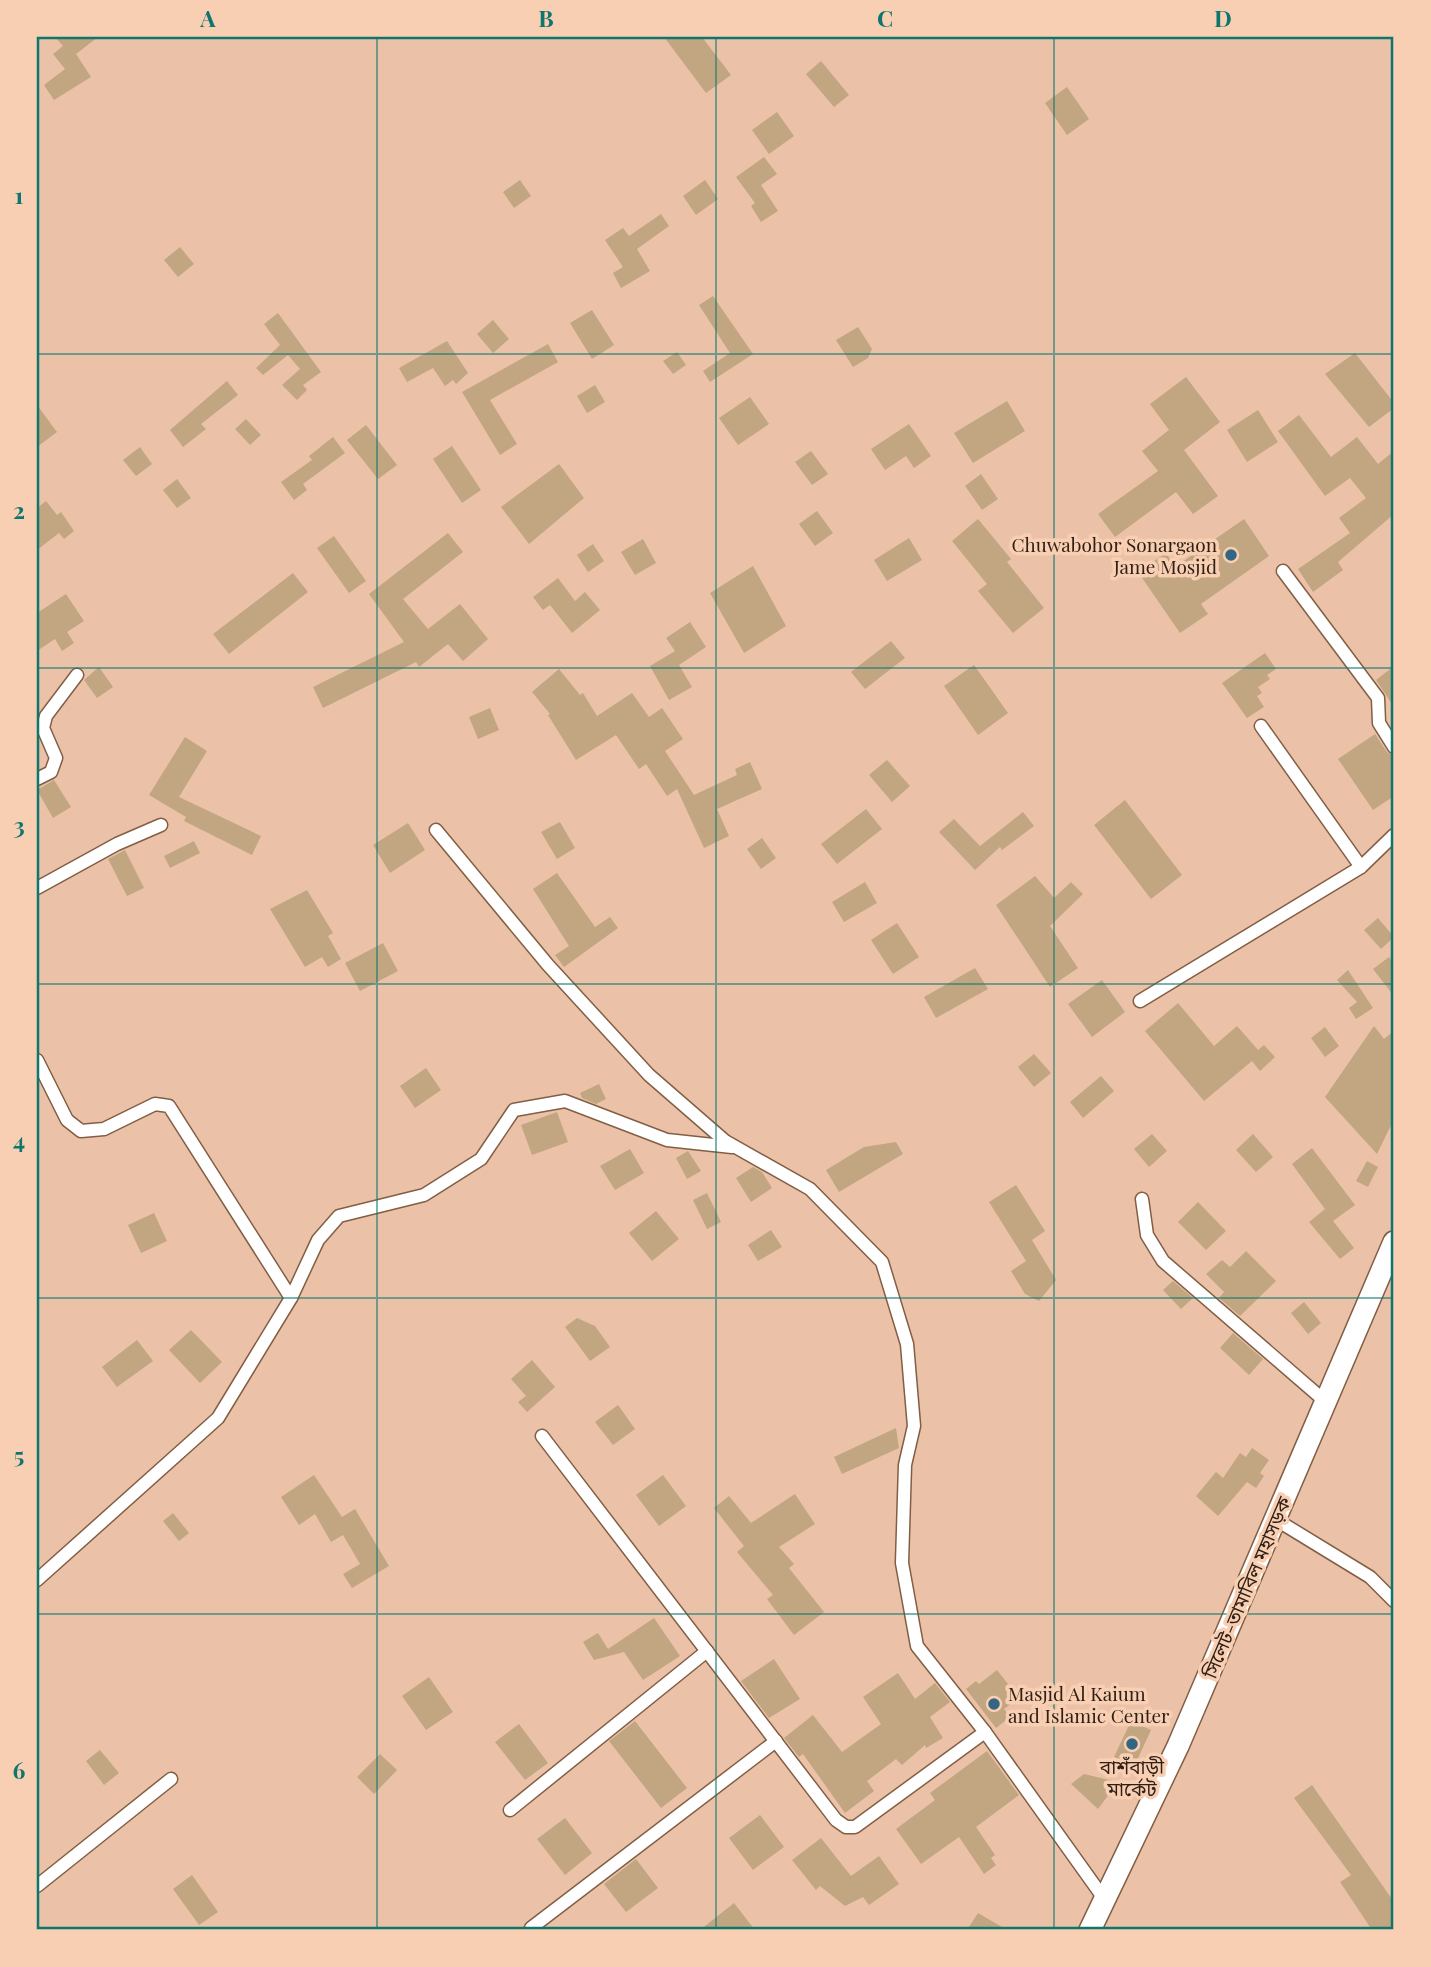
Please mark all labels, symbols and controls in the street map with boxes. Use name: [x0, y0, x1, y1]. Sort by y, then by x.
text: A: [199, 2, 216, 33]
text: B: [538, 2, 554, 33]
text: C: [877, 2, 893, 33]
text: D: [1214, 2, 1232, 33]
text: 1: [15, 179, 24, 210]
text: 2: [13, 494, 25, 525]
place label: Chuwabohor Sonargaon Jame Mosjid: [1011, 531, 1218, 579]
marker: Chuwabohor Sonargaon Jame Mosjid: [1223, 547, 1239, 563]
text: 3: [13, 809, 25, 840]
text: 4: [13, 1124, 25, 1155]
text: 5: [14, 1439, 24, 1470]
street label: সিলেট-তামাবিল মহাসড়ক: [1196, 1491, 1296, 1683]
place label: Masjid Al Kaium and Islamic Center: [1008, 1680, 1170, 1728]
marker: Masjid Al Kaium and Islamic Center: [986, 1696, 1002, 1712]
marker: বাশঁবাড়ী মার্কেট: [1124, 1736, 1140, 1752]
place label: বাশঁবাড়ী মার্কেট: [1099, 1753, 1165, 1801]
text: 6: [13, 1754, 26, 1785]

